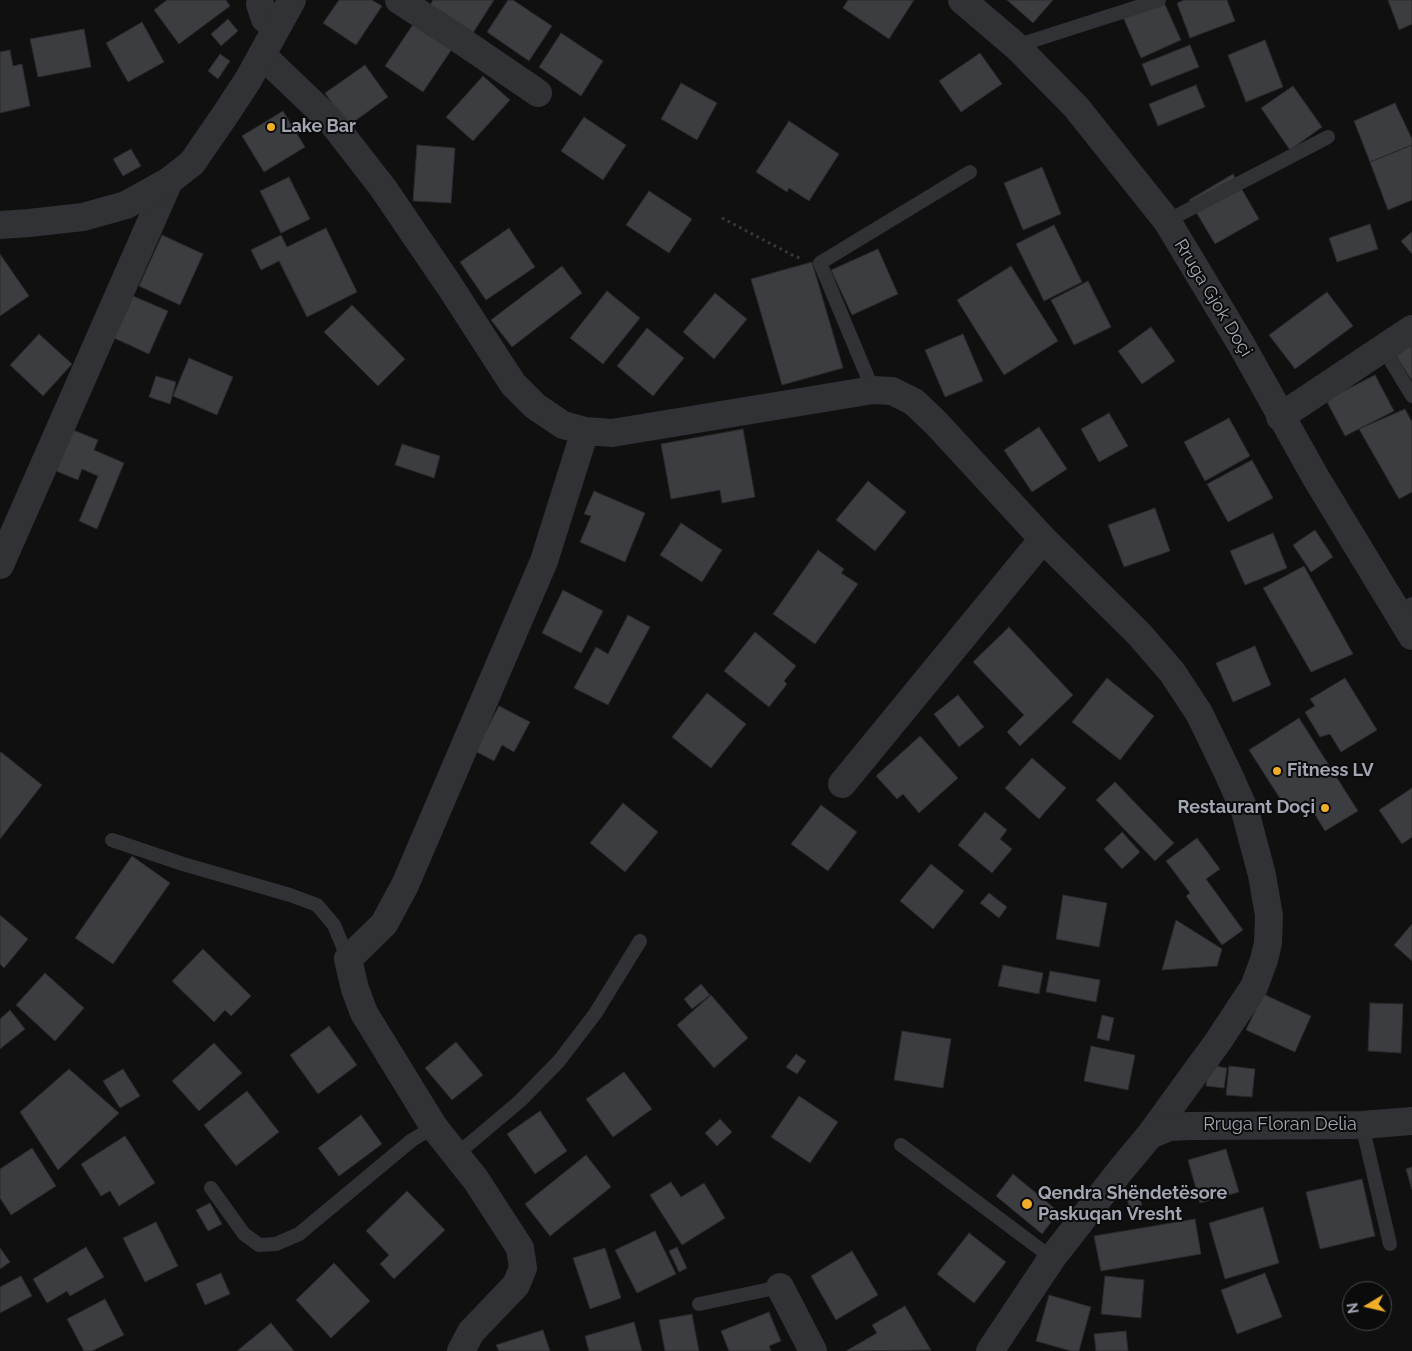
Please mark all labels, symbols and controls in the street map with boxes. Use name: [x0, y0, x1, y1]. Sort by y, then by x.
place label: Lake Bar: [281, 116, 356, 138]
marker: Lake Bar: [265, 121, 277, 133]
street label: Rruga Gjok Doçi: [1169, 235, 1257, 361]
place label: Fitness LV: [1287, 760, 1374, 782]
marker: Fitness LV: [1271, 765, 1283, 777]
place label: Restaurant Doçi: [1178, 797, 1315, 819]
marker: Restaurant Doçi: [1319, 802, 1331, 814]
street label: Rruga Floran Delia: [1203, 1114, 1357, 1136]
place label: Qendra Shëndetësore Paskuqan Vresht: [1038, 1183, 1227, 1226]
marker: Qendra Shëndetësore Paskuqan Vresht: [1020, 1197, 1034, 1211]
north arrow: [1342, 1281, 1392, 1331]
text: N: [1344, 1302, 1362, 1315]

